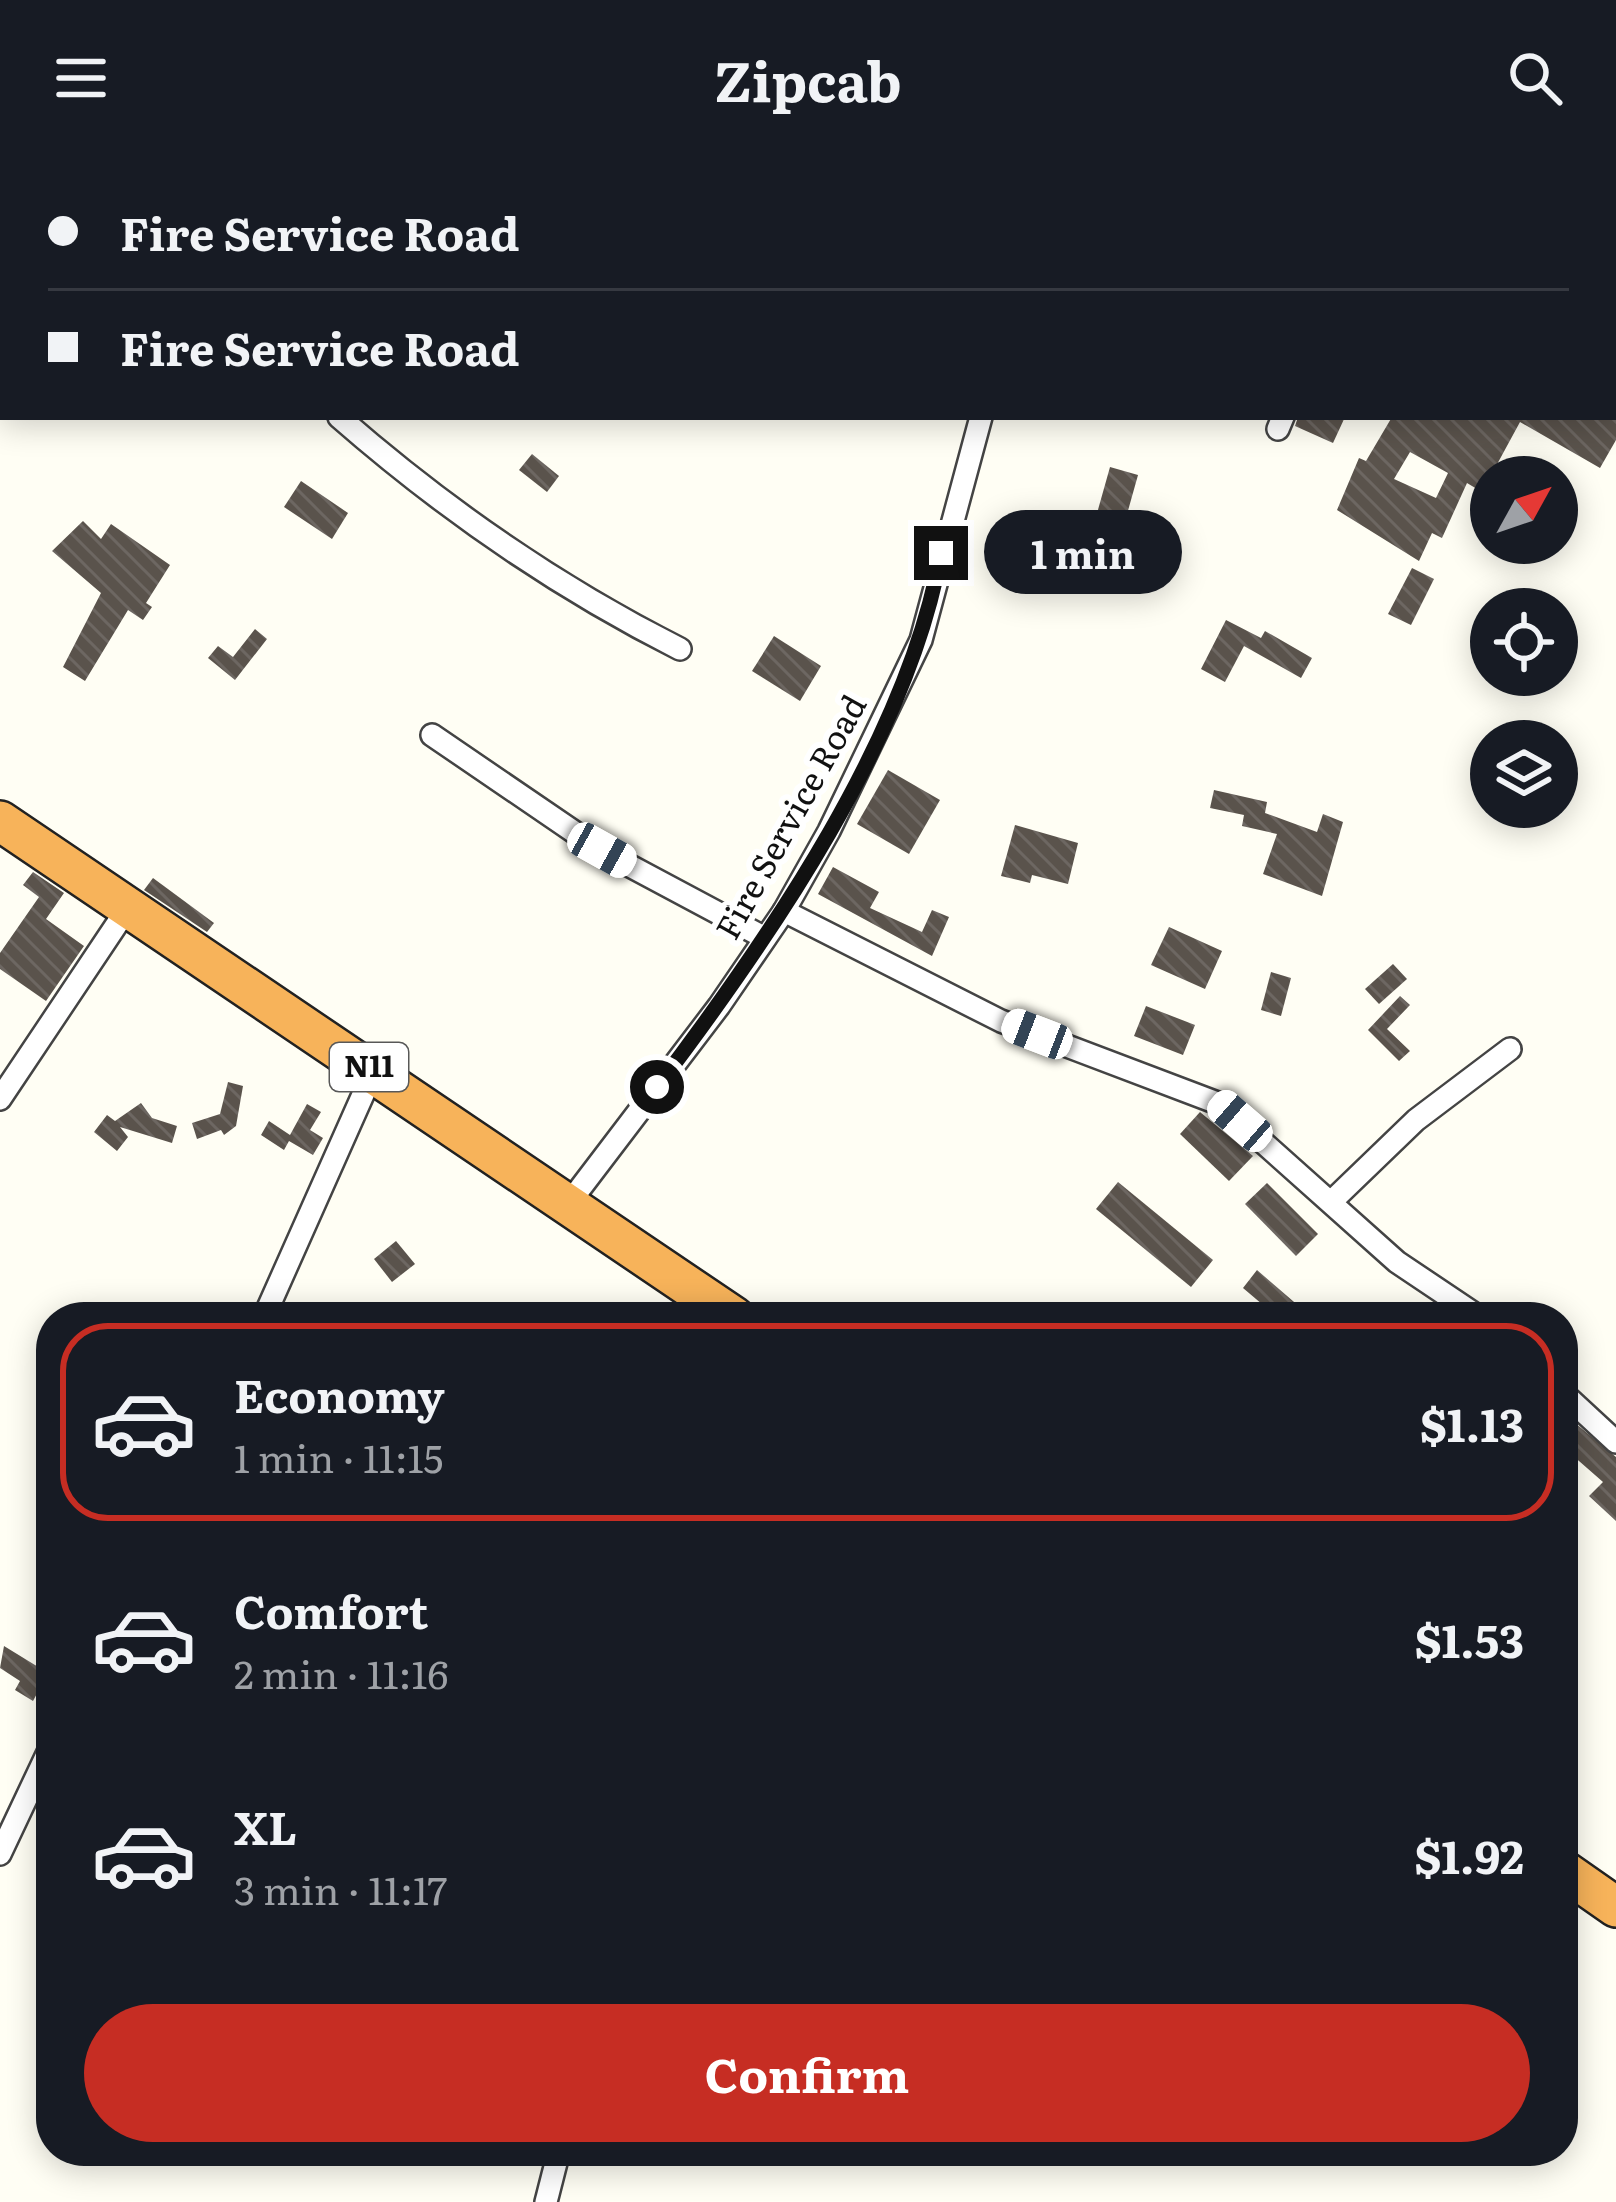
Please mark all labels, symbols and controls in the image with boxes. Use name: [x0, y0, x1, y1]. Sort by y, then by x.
text: Zipcab: [715, 38, 901, 119]
icon: menu: [48, 45, 114, 111]
icon: search: [1502, 45, 1568, 111]
text: Fire Service Road: [120, 198, 520, 265]
text: Fire Service Road: [120, 313, 520, 380]
north arrow: [1470, 456, 1578, 564]
map controls: [1470, 456, 1578, 828]
callout: 1 min: [983, 511, 1181, 595]
text: 1 min: [1031, 523, 1135, 581]
route end: [914, 526, 968, 580]
button: locate: [1470, 588, 1578, 696]
street label: Fire Service Road: [701, 685, 876, 947]
button: layers: [1470, 720, 1578, 828]
car: [562, 817, 642, 883]
car: [997, 1004, 1077, 1064]
road number: N11: [330, 1043, 408, 1091]
route start: [630, 1060, 684, 1114]
car: [1201, 1084, 1279, 1158]
text: Economy: [234, 1360, 445, 1427]
icon: car: [90, 1368, 198, 1476]
text: $1.13: [1420, 1389, 1524, 1456]
text: 1 min · 11:15: [234, 1427, 443, 1485]
text: Comfort: [234, 1576, 428, 1643]
icon: car: [90, 1584, 198, 1692]
text: $1.53: [1415, 1605, 1524, 1672]
text: 2 min · 11:16: [234, 1643, 448, 1701]
text: XL: [234, 1792, 297, 1859]
icon: car: [90, 1800, 198, 1908]
text: $1.92: [1414, 1821, 1524, 1888]
text: 3 min · 11:17: [234, 1859, 447, 1917]
button: Confirm: [84, 2004, 1530, 2142]

